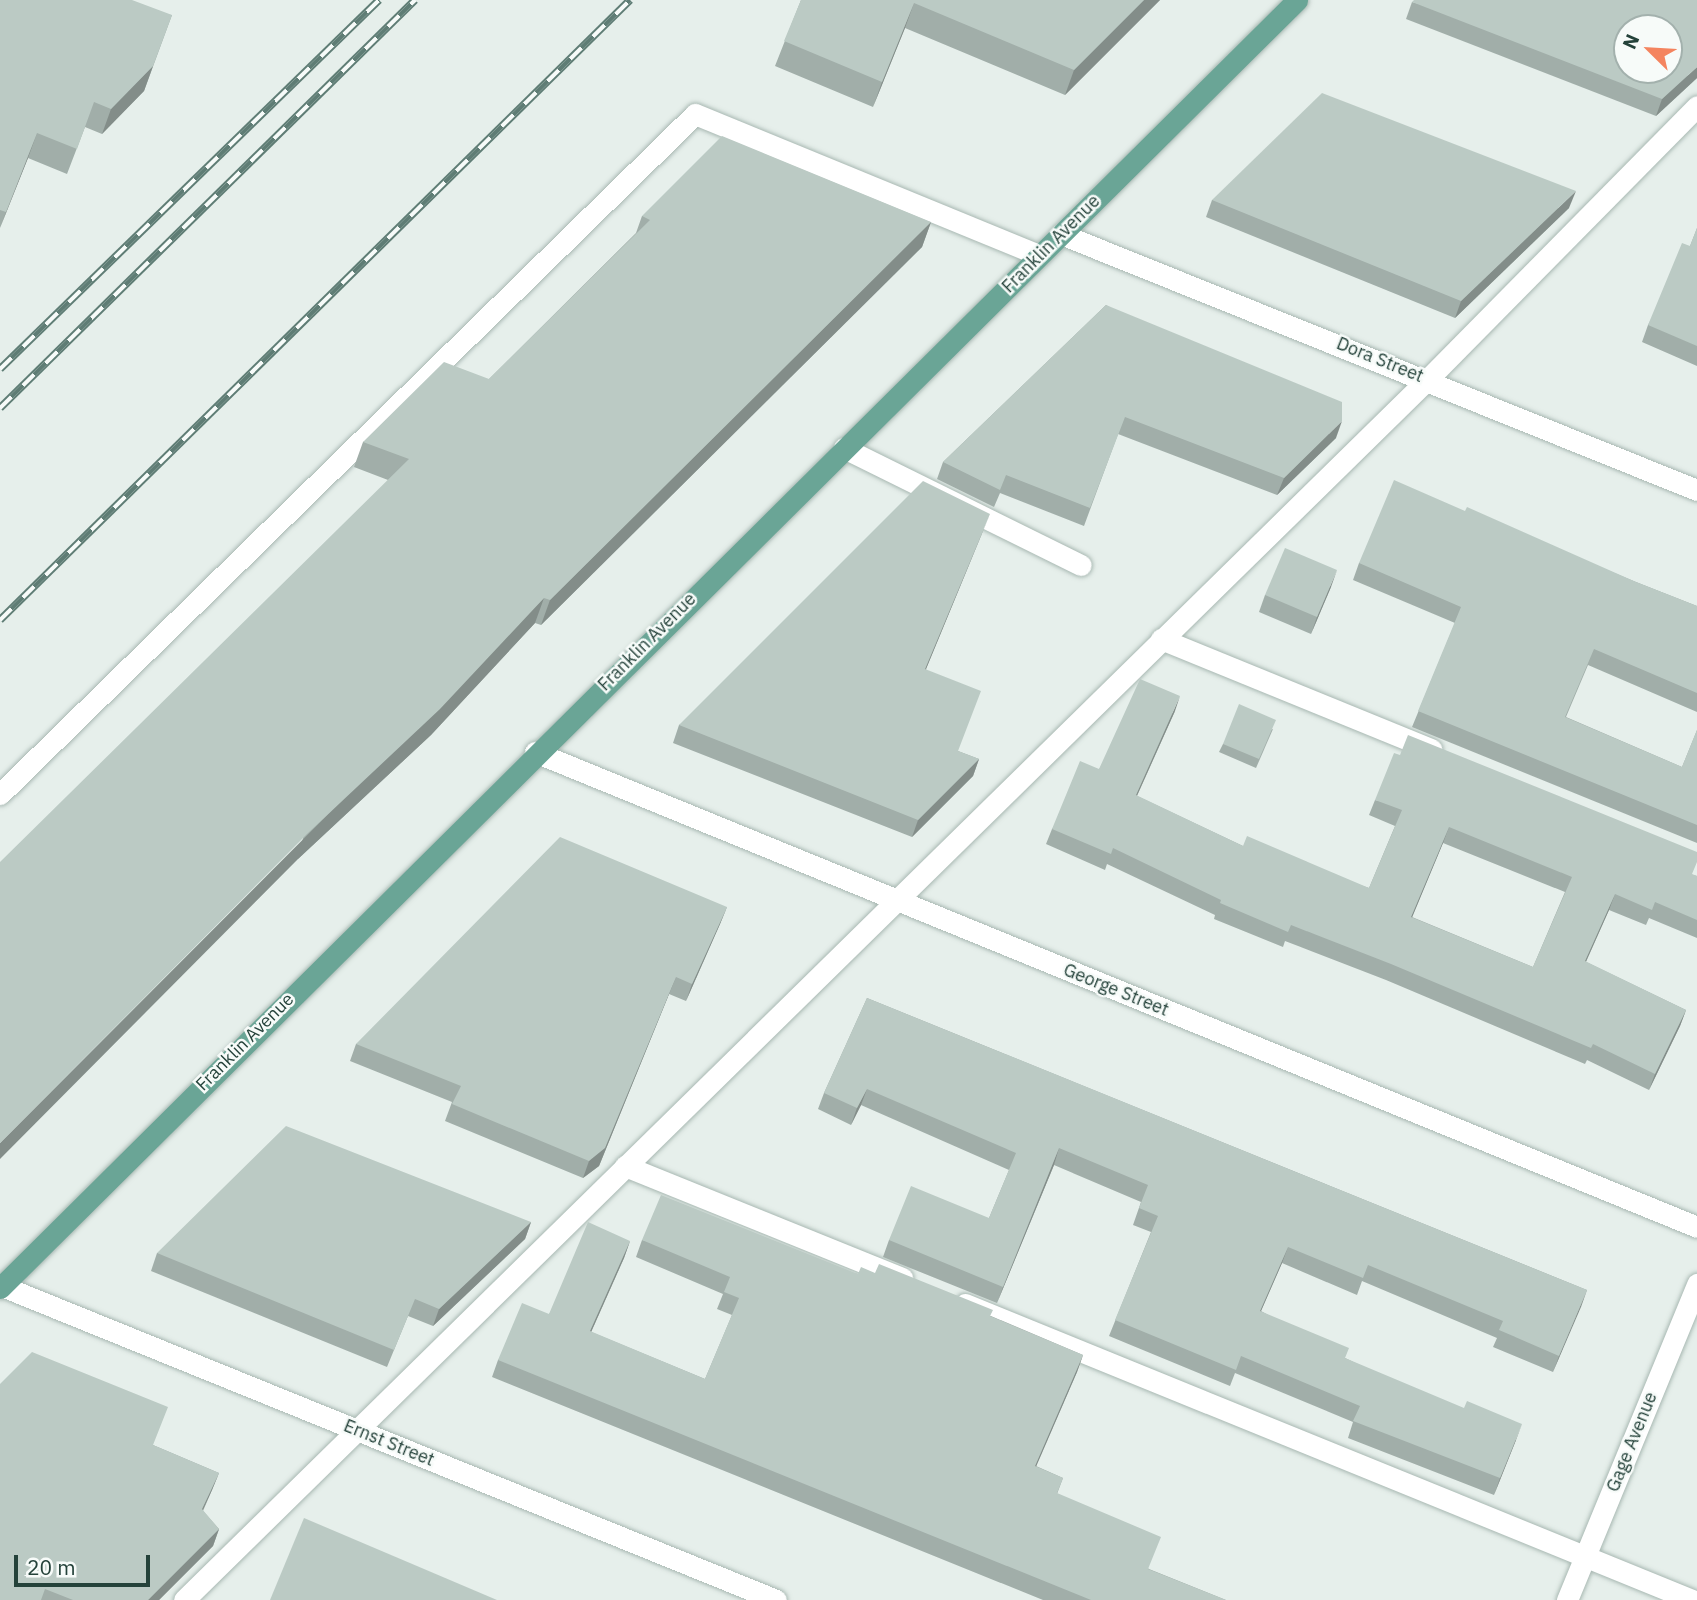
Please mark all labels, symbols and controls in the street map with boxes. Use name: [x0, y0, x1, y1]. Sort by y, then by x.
north arrow: [1613, 14, 1683, 84]
text: N: [1617, 30, 1644, 52]
street label: Franklin Avenue: [998, 191, 1104, 297]
street label: Dora Street: [1333, 333, 1427, 387]
street label: Franklin Avenue: [594, 589, 700, 695]
street label: George Street: [1060, 959, 1172, 1021]
street label: Franklin Avenue: [192, 989, 298, 1095]
street label: Gage Avenue: [1602, 1389, 1662, 1495]
street label: Ernst Street: [340, 1415, 438, 1471]
scale bar: [18, 1540, 154, 1584]
text: 20 m: [27, 1553, 76, 1581]

